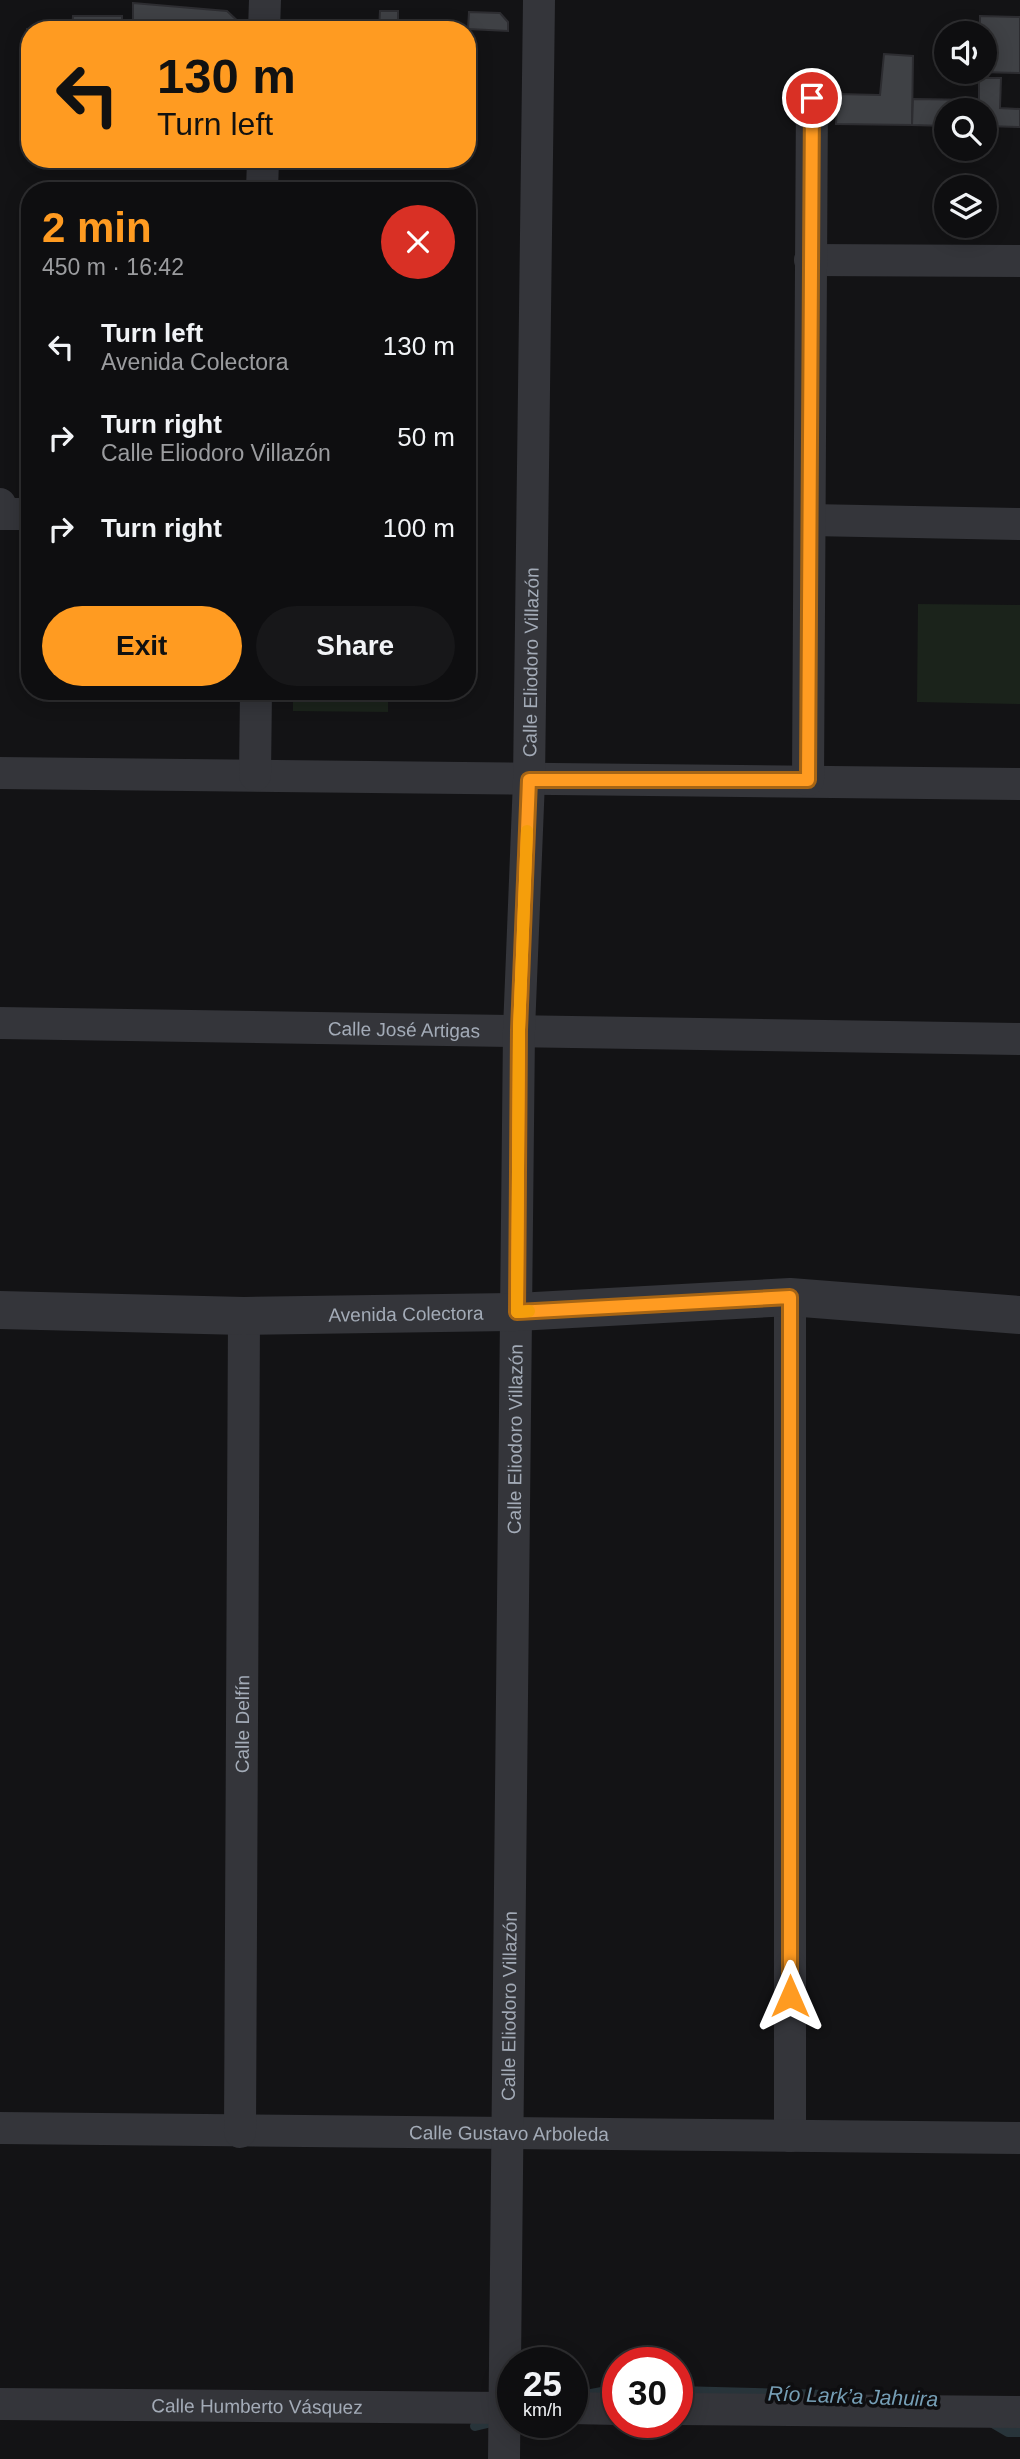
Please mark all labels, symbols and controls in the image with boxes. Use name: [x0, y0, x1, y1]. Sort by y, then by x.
map controls: [934, 21, 997, 238]
button: sound: [934, 21, 997, 84]
icon: left: [42, 49, 133, 140]
text: 130 m: [157, 49, 296, 103]
pin: [782, 68, 842, 128]
icon: arrive: [793, 79, 831, 117]
button: search: [934, 98, 997, 161]
text: Turn left: [157, 106, 273, 142]
button: layers: [934, 175, 997, 238]
text: 2 min: [42, 204, 152, 251]
button: close: [381, 205, 455, 279]
text: 450 m · 16:42: [42, 254, 184, 280]
text: Turn left: [101, 318, 203, 348]
icon: left: [42, 328, 80, 366]
text: 130 m: [383, 331, 455, 361]
text: Avenida Colectora: [101, 349, 289, 375]
text: Turn right: [101, 409, 222, 439]
icon: right: [42, 419, 80, 457]
text: 50 m: [397, 422, 455, 452]
text: Calle Eliodoro Villazón: [101, 440, 331, 466]
icon: right: [42, 510, 80, 548]
text: Turn right: [101, 513, 222, 543]
text: 100 m: [383, 513, 455, 543]
street label: Calle Eliodoro Villazón: [519, 567, 542, 757]
button: Exit: [42, 606, 242, 686]
button: Share: [256, 606, 455, 686]
street label: Calle José Artigas: [328, 1018, 480, 1041]
street label: Avenida Colectora: [328, 1302, 484, 1325]
street label: Calle Eliodoro Villazón: [503, 1344, 526, 1534]
street label: Calle Delfín: [231, 1675, 253, 1773]
street label: Calle Eliodoro Villazón: [497, 1911, 520, 2101]
position arrow: [753, 1959, 827, 2033]
street label: Calle Gustavo Arboleda: [409, 2122, 609, 2144]
speed limit sign: 30: [602, 2347, 693, 2438]
text: 25: [523, 2364, 562, 2403]
water label: Río Lark’a Jahuira: [767, 2382, 939, 2410]
street label: Calle Humberto Vásquez: [151, 2395, 363, 2417]
text: km/h: [523, 2400, 562, 2420]

